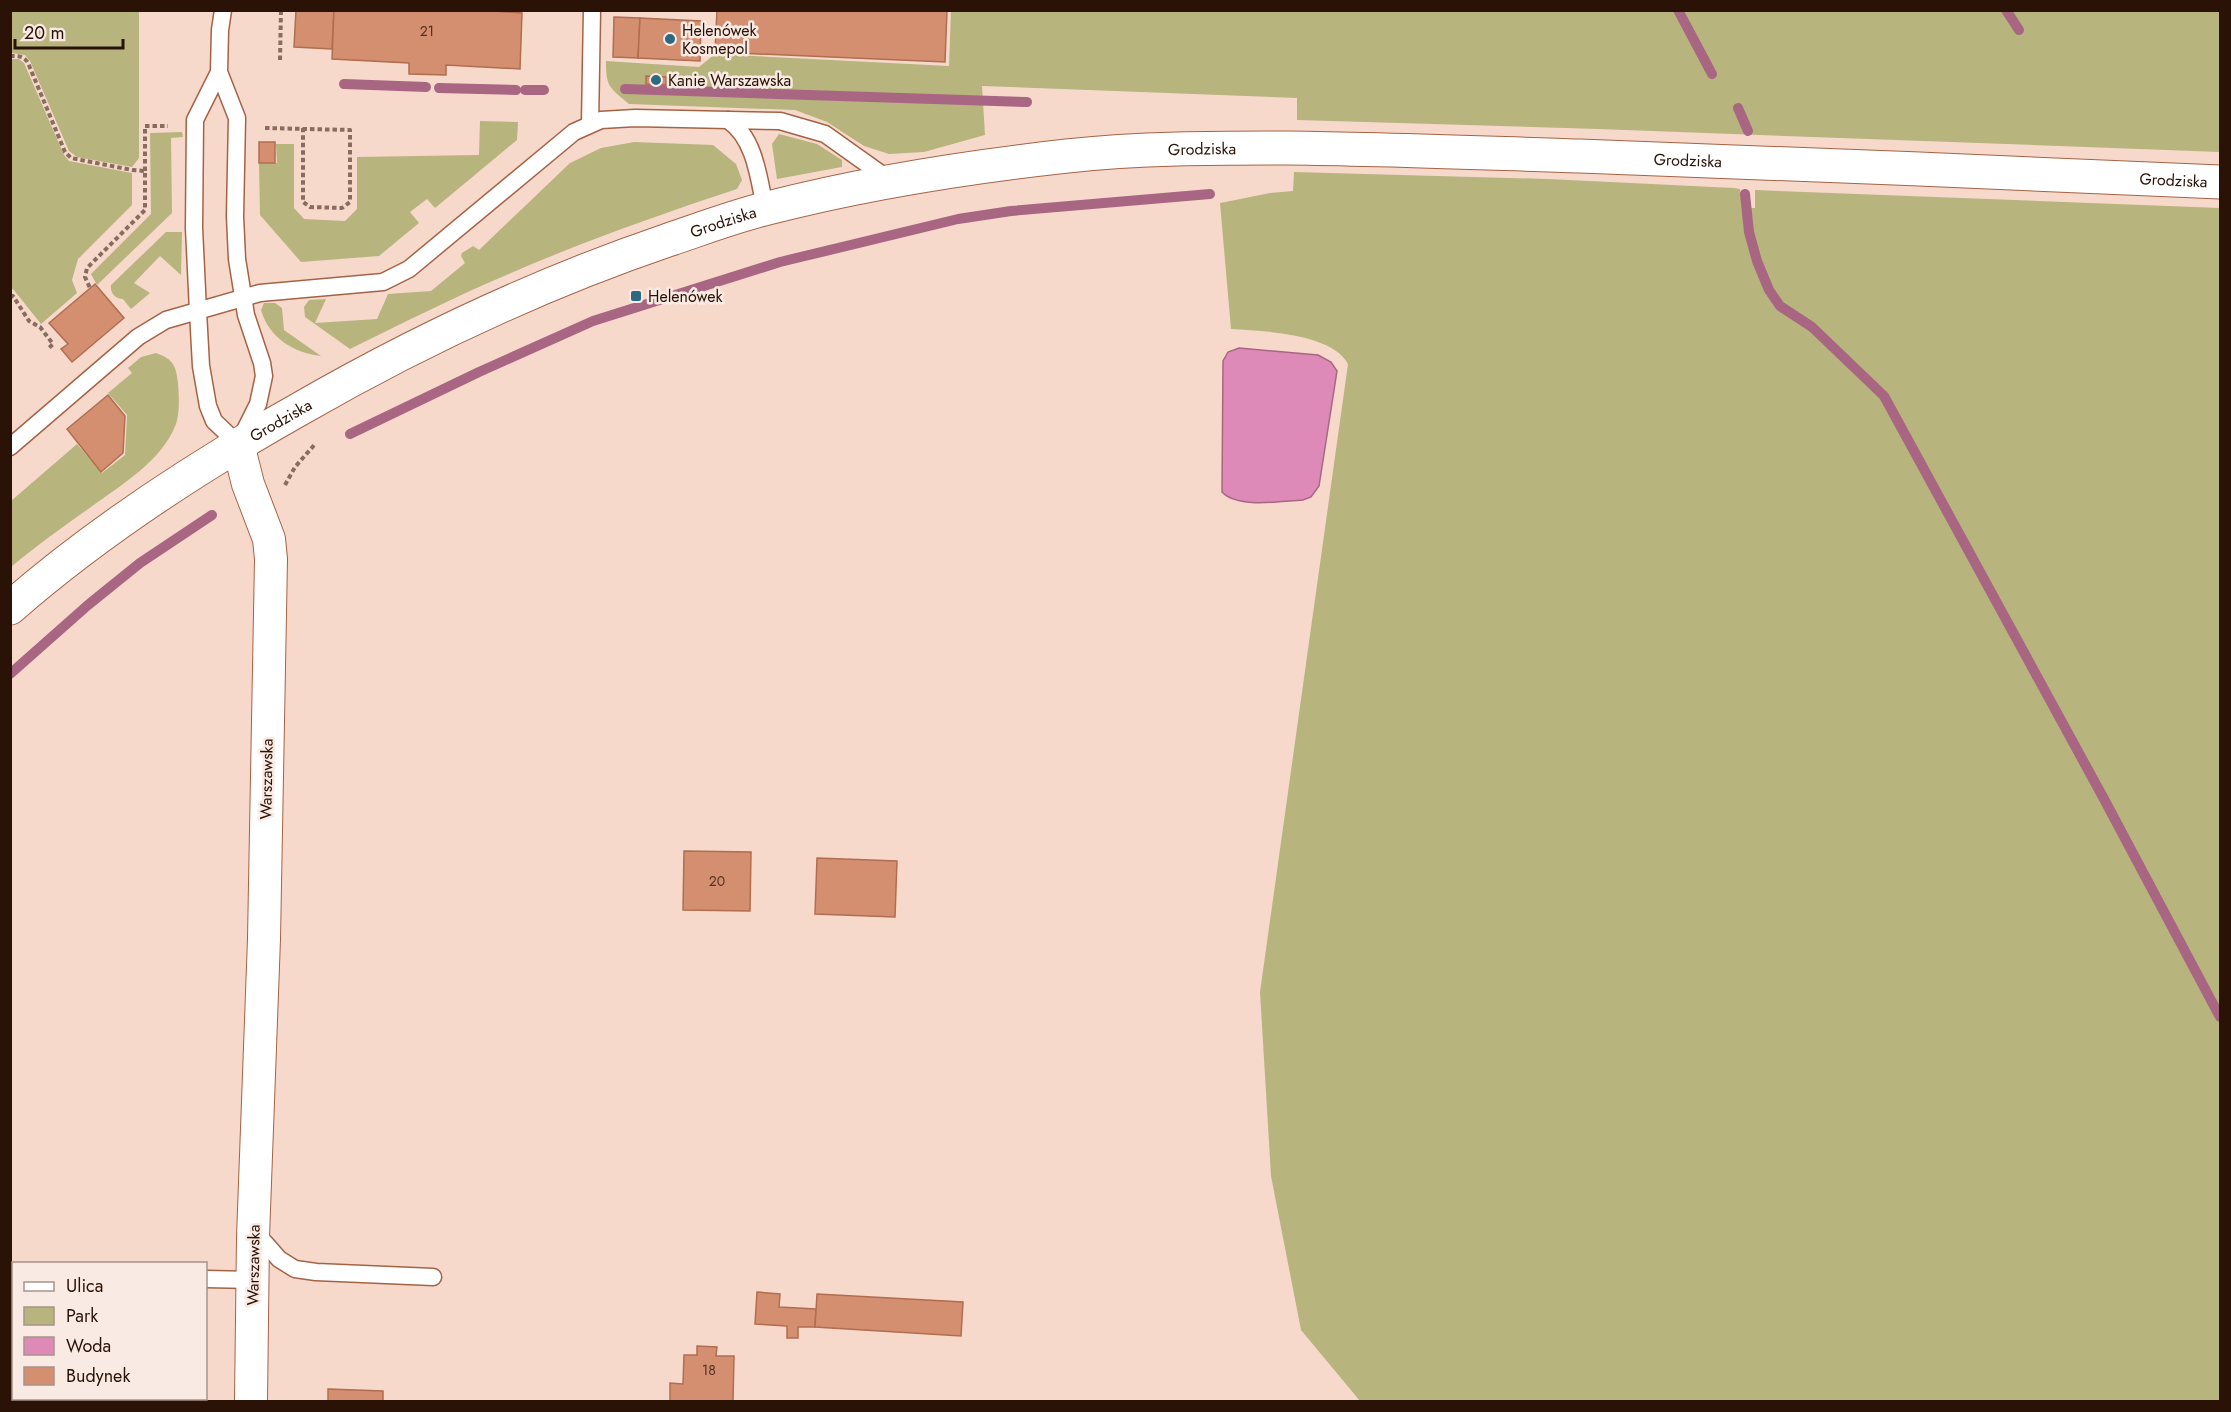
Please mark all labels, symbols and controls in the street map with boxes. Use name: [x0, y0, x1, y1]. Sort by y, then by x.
scale bar: [15, 12, 123, 50]
place label: Helenówek Kosmepol: [682, 19, 757, 60]
text: 20 m: [24, 20, 64, 46]
house number: 21: [420, 21, 434, 41]
marker: Helenówek Kosmepol: [663, 32, 677, 46]
place label: Kanie Warszawska: [668, 69, 791, 92]
marker: Kanie Warszawska: [649, 73, 663, 87]
street label: Grodziska: [1168, 137, 1236, 161]
street label: Grodziska: [1653, 148, 1722, 173]
street label: Grodziska: [2139, 167, 2208, 193]
street label: Grodziska: [687, 201, 759, 244]
place label: Helenówek: [648, 285, 723, 308]
marker: Helenówek: [629, 289, 643, 303]
street label: Grodziska: [245, 393, 316, 447]
street label: Warszawska: [254, 738, 279, 820]
house number: 20: [709, 871, 725, 891]
street label: Warszawska: [241, 1224, 266, 1306]
legend: [12, 1262, 207, 1400]
text: Ulica: [66, 1273, 103, 1299]
text: Park: [66, 1303, 98, 1329]
text: Woda: [66, 1333, 111, 1359]
house number: 18: [702, 1360, 716, 1380]
text: Budynek: [66, 1363, 130, 1389]

